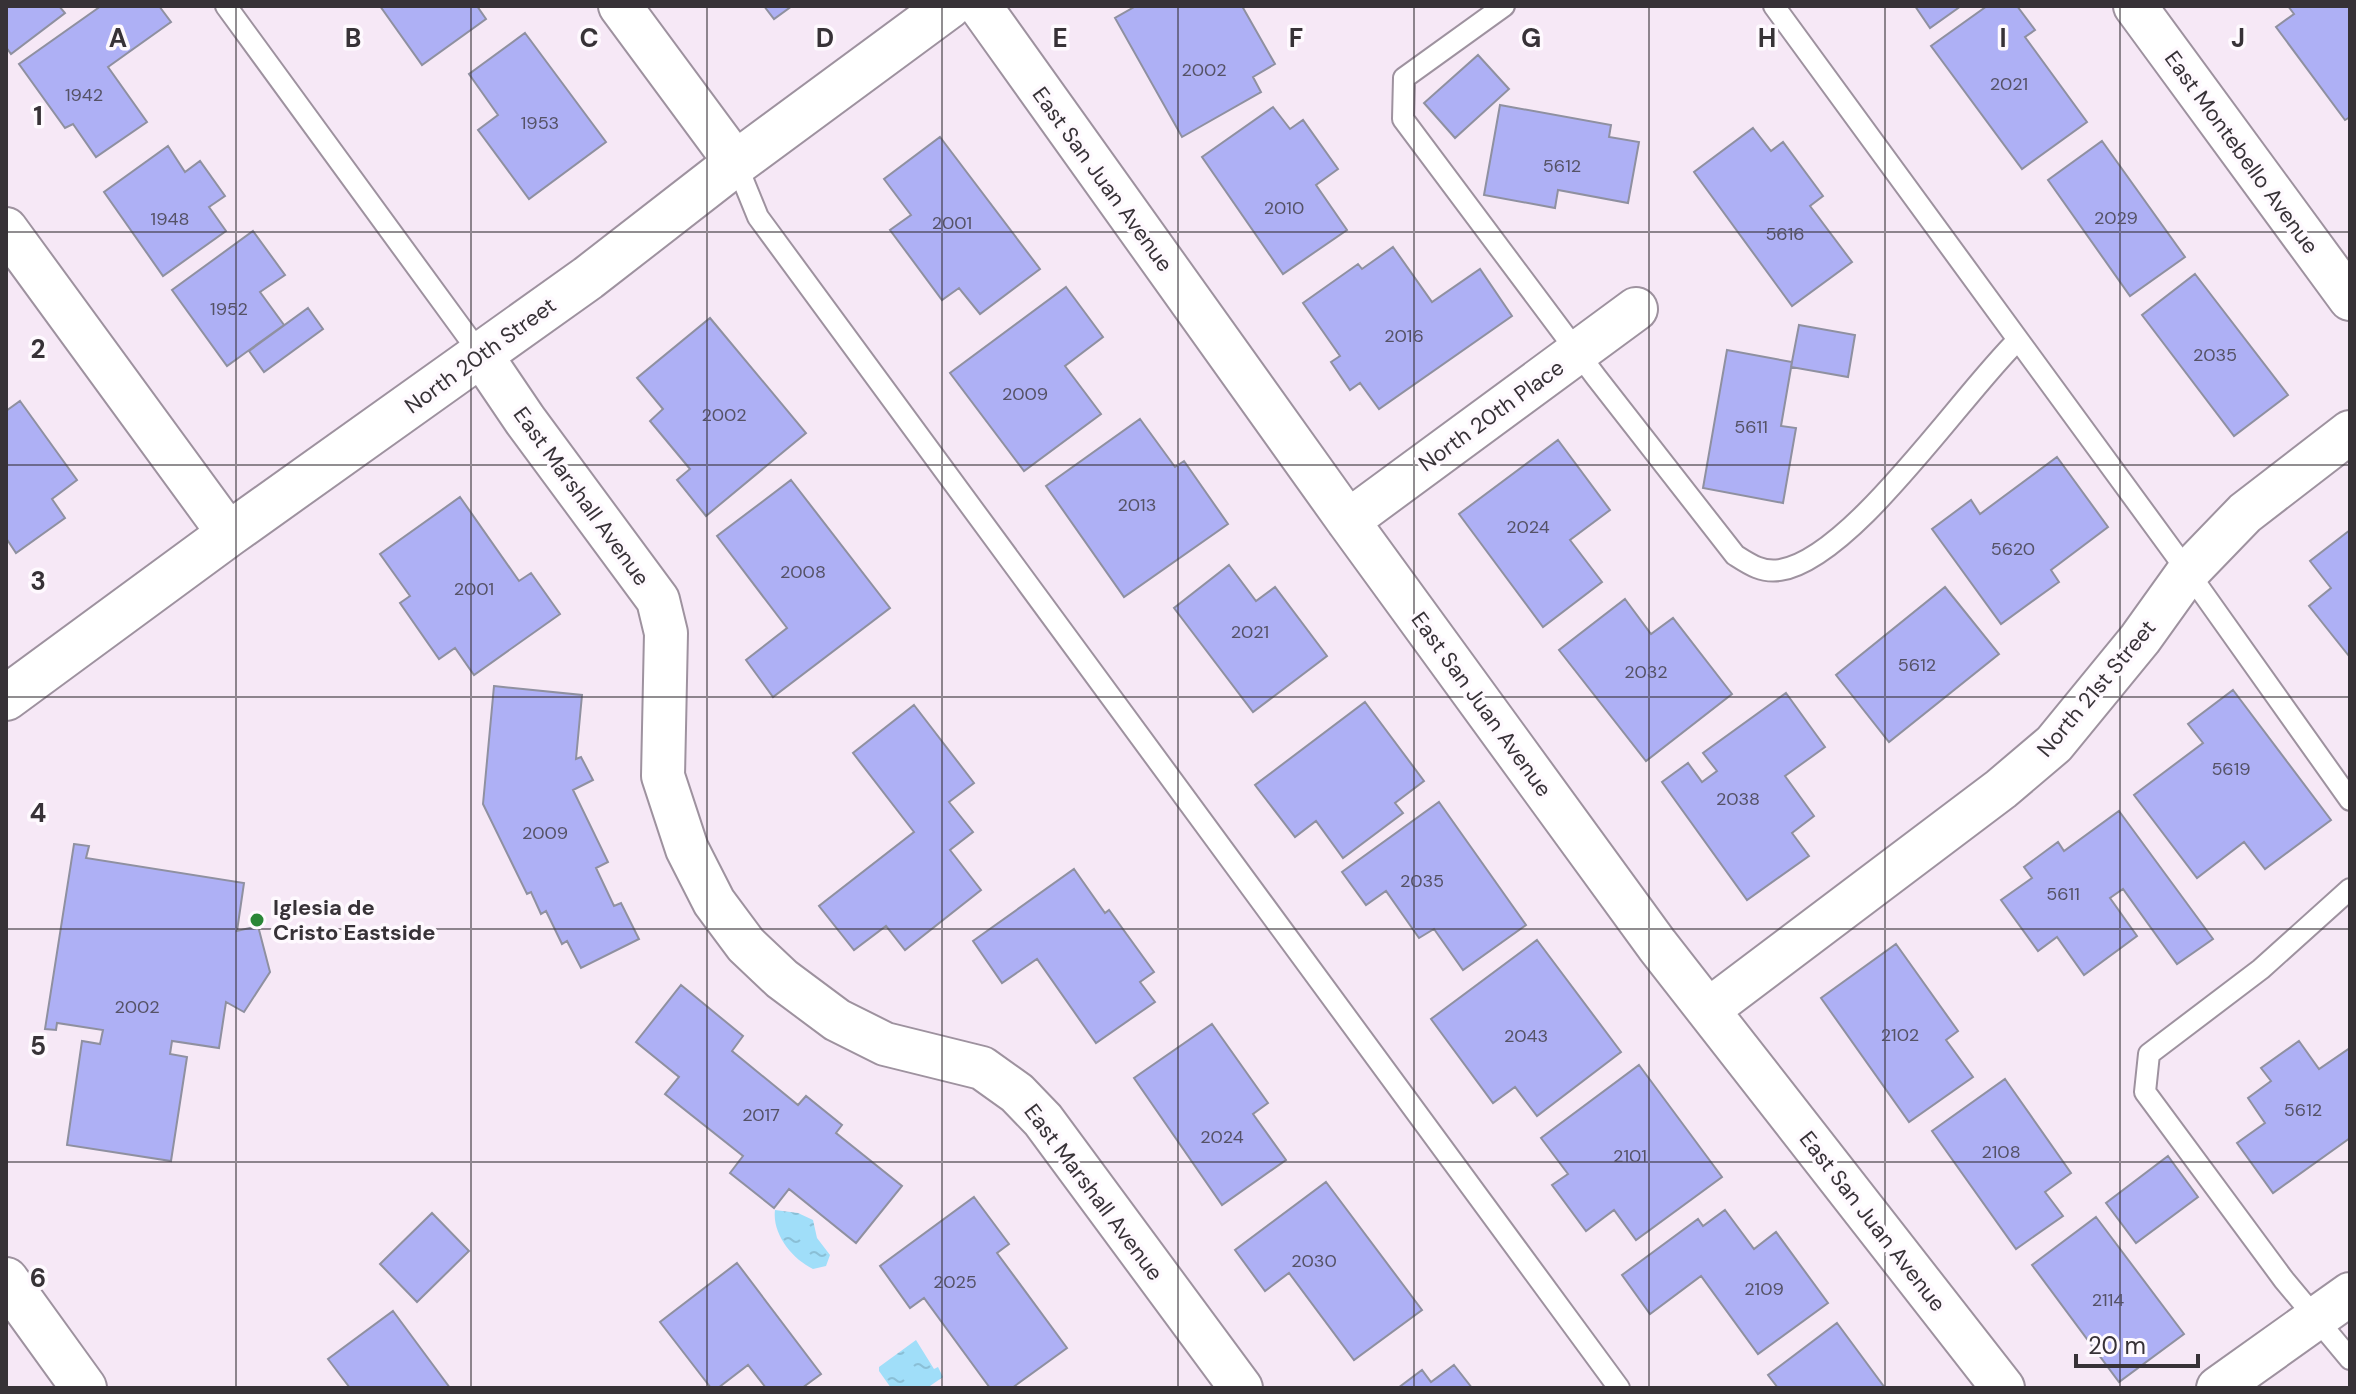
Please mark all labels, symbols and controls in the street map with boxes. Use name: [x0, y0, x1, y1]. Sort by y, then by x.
text: A: [109, 21, 127, 55]
text: B: [345, 21, 361, 55]
text: C: [579, 21, 599, 55]
text: D: [816, 21, 834, 55]
text: E: [1052, 21, 1068, 55]
text: F: [1289, 21, 1303, 55]
text: G: [1521, 21, 1541, 55]
text: H: [1758, 21, 1776, 55]
text: I: [1999, 21, 2007, 55]
text: J: [2231, 21, 2245, 55]
street label: East Montebello Avenue: [2158, 45, 2325, 260]
house number: 2002: [1182, 58, 1227, 82]
house number: 2021: [1990, 72, 2028, 96]
street label: East San Juan Avenue: [1026, 81, 1179, 277]
house number: 1942: [65, 83, 103, 107]
text: 1: [33, 99, 43, 133]
house number: 1953: [521, 111, 559, 135]
house number: 5612: [1543, 154, 1581, 178]
house number: 2010: [1264, 196, 1304, 220]
house number: 2029: [2094, 206, 2138, 230]
house number: 1948: [151, 207, 189, 231]
house number: 2001: [932, 211, 972, 235]
house number: 5616: [1765, 222, 1805, 246]
street label: North 20th Street: [399, 291, 562, 420]
house number: 1952: [210, 297, 248, 321]
house number: 2016: [1384, 324, 1424, 348]
text: 2: [30, 332, 46, 366]
house number: 2035: [2193, 343, 2237, 367]
street label: North 20th Place: [1413, 353, 1570, 478]
house number: 2009: [1002, 382, 1048, 406]
street label: East Marshall Avenue: [507, 401, 656, 591]
house number: 2002: [702, 403, 747, 427]
house number: 5611: [1734, 415, 1768, 439]
house number: 2013: [1118, 493, 1156, 517]
house number: 2024: [1506, 515, 1550, 539]
house number: 5620: [1991, 537, 2035, 561]
house number: 2008: [780, 560, 826, 584]
text: 3: [30, 564, 46, 598]
house number: 2001: [454, 577, 494, 601]
street label: East San Juan Avenue: [1405, 606, 1558, 802]
street label: North 21st Street: [2030, 614, 2162, 763]
house number: 2021: [1231, 620, 1269, 644]
house number: 5612: [1898, 653, 1936, 677]
house number: 2032: [1624, 660, 1668, 684]
house number: 5619: [2211, 757, 2251, 781]
house number: 2038: [1716, 787, 1760, 811]
text: 4: [30, 796, 46, 830]
house number: 2009: [522, 821, 568, 845]
house number: 2035: [1400, 869, 1444, 893]
house number: 5611: [2046, 882, 2080, 906]
place label: Iglesia de Cristo Eastside: [273, 893, 435, 947]
marker: Iglesia de Cristo Eastside: [248, 911, 266, 929]
house number: 2002: [115, 995, 160, 1019]
house number: 2102: [1881, 1023, 1919, 1047]
house number: 2043: [1504, 1024, 1548, 1048]
text: 5: [30, 1029, 46, 1063]
street label: East Marshall Avenue: [1018, 1098, 1170, 1287]
house number: 5612: [2284, 1098, 2322, 1122]
house number: 2017: [742, 1103, 780, 1127]
house number: 2024: [1200, 1125, 1244, 1149]
street label: East San Juan Avenue: [1793, 1125, 1952, 1318]
house number: 2108: [1981, 1140, 2021, 1164]
house number: 2101: [1613, 1144, 1647, 1168]
house number: 2030: [1291, 1249, 1337, 1273]
text: 6: [30, 1261, 46, 1295]
house number: 2025: [933, 1270, 977, 1294]
house number: 2109: [1744, 1277, 1784, 1301]
house number: 2114: [2092, 1288, 2124, 1312]
scale bar: [2076, 1318, 2198, 1368]
text: 20 m: [2088, 1330, 2146, 1361]

